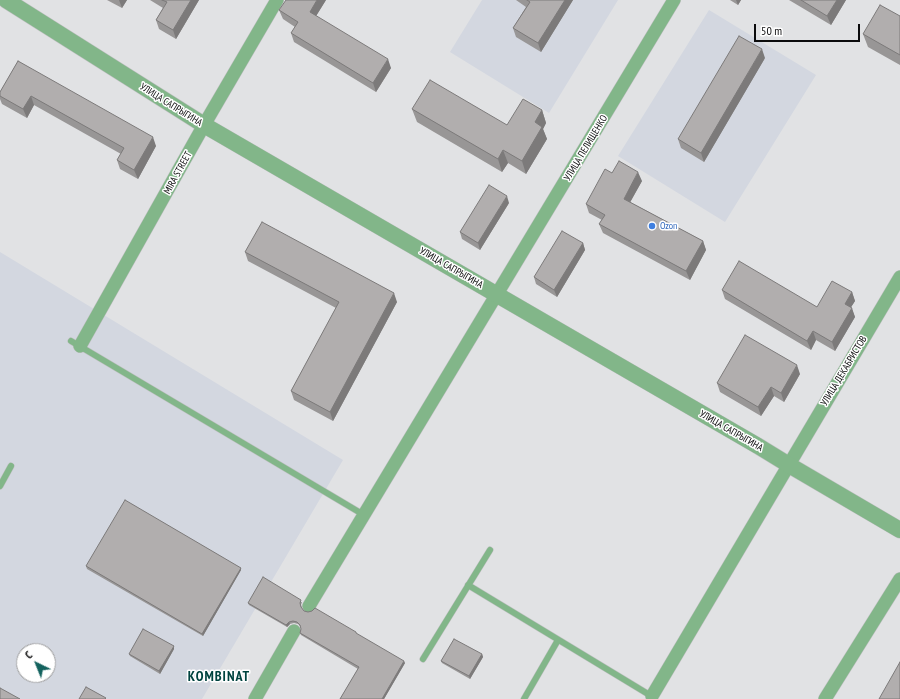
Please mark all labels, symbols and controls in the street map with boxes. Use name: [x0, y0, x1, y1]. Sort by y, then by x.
scale bar: [756, 16, 862, 42]
text: 50 m: [761, 23, 782, 38]
street label: УЛИЦА САПРЫГИНА: [138, 81, 204, 129]
street label: УЛИЦА ПЕЛИЩЕНКО: [562, 113, 610, 183]
street label: MIRA STREET: [161, 150, 195, 196]
place label: Ozon: [660, 220, 678, 232]
marker: Ozon: [647, 221, 657, 231]
street label: УЛИЦА САПРЫГИНА: [417, 245, 485, 291]
street label: УЛИЦА ДЕКАБРИСТОВ: [818, 334, 870, 408]
street label: УЛИЦА САПРЫГИНА: [697, 408, 765, 454]
north arrow: [16, 643, 56, 683]
text: С: [22, 648, 35, 662]
district label: KOMBINAT: [188, 669, 250, 685]

